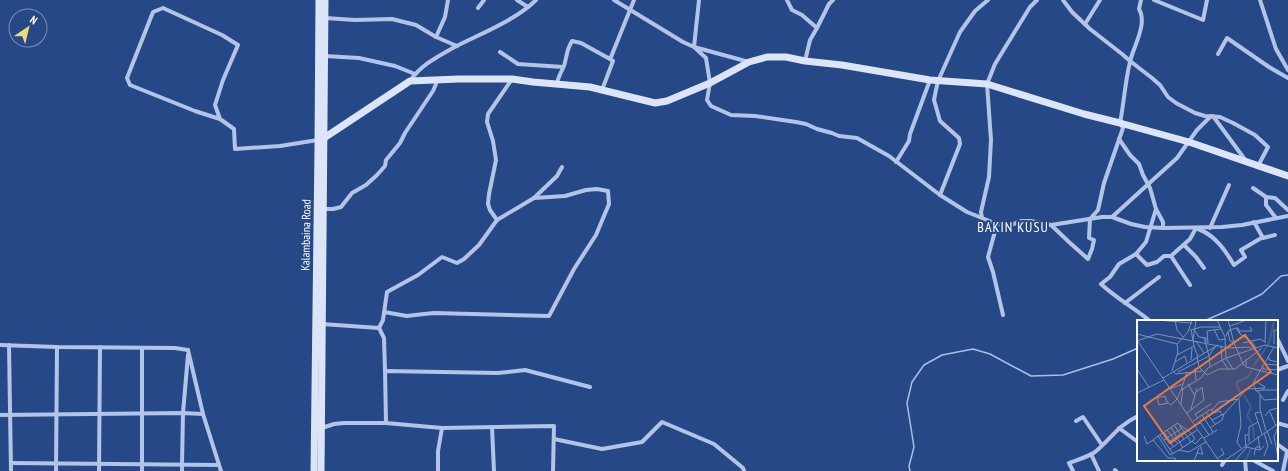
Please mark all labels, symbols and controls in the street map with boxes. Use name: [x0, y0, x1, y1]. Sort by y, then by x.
north arrow: [8, 8, 48, 48]
text: N: [27, 12, 40, 27]
street label: Kalambaina Road: [297, 199, 314, 271]
district label: BAKIN KUSU: [977, 218, 1049, 236]
inset map: [1137, 320, 1278, 461]

